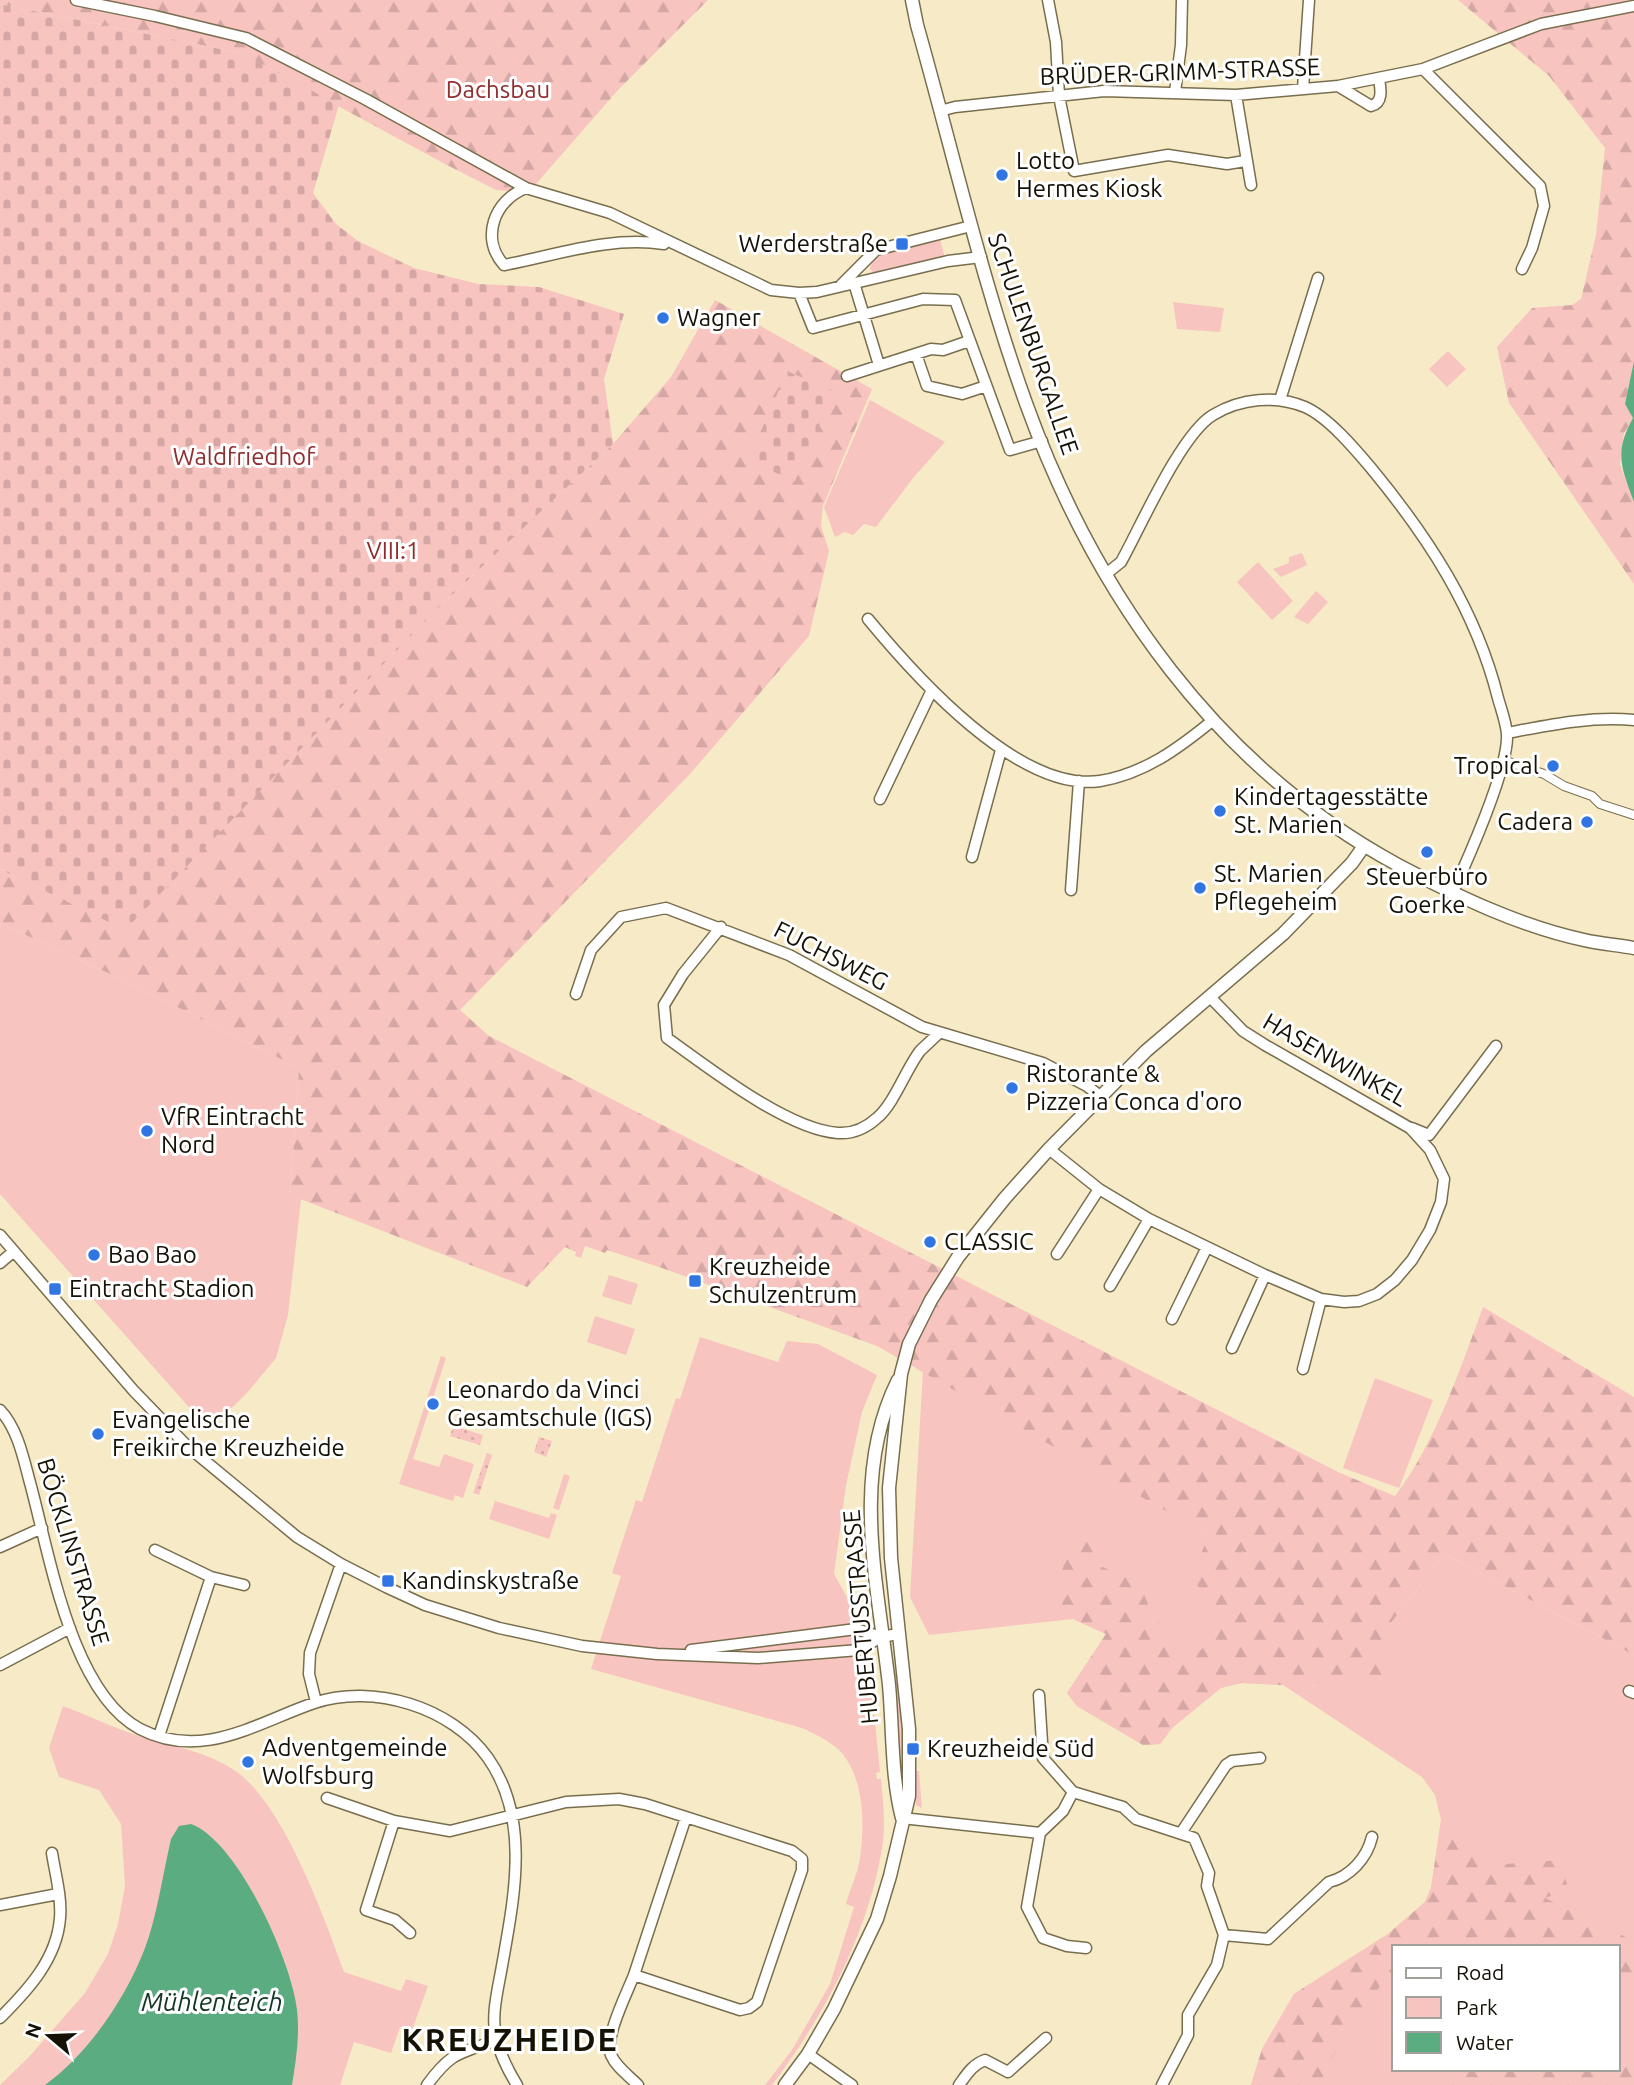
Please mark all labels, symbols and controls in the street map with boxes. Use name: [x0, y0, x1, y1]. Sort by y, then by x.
street label: BRÜDER-GRIMM-STRASSE: [1039, 53, 1321, 90]
park label: Dachsbau: [446, 76, 550, 103]
place label: Lotto Hermes Kiosk: [1016, 147, 1162, 202]
marker: Lotto Hermes Kiosk: [994, 167, 1010, 183]
place label: Werderstraße: [738, 230, 888, 257]
street label: SCHULENBURGALLEE: [983, 230, 1084, 458]
marker: Werderstraße: [894, 236, 910, 252]
place label: Wagner: [677, 304, 761, 331]
marker: Wagner: [655, 310, 671, 326]
park label: Waldfriedhof: [173, 443, 316, 470]
park label: VIII:1: [366, 537, 420, 564]
place label: Tropical: [1454, 752, 1539, 779]
marker: Tropical: [1545, 758, 1561, 774]
place label: Kindertagesstätte St. Marien: [1234, 783, 1428, 838]
marker: Kindertagesstätte St. Marien: [1212, 803, 1228, 819]
place label: Cadera: [1497, 808, 1573, 835]
marker: Cadera: [1579, 814, 1595, 830]
marker: Steuerbüro Goerke: [1419, 844, 1435, 860]
place label: St. Marien Pflegeheim: [1214, 860, 1338, 915]
place label: Steuerbüro Goerke: [1366, 863, 1488, 918]
marker: St. Marien Pflegeheim: [1192, 880, 1208, 896]
street label: FUCHSWEG: [770, 915, 893, 996]
street label: HASENWINKEL: [1259, 1007, 1412, 1112]
place label: Ristorante & Pizzeria Conca d'oro: [1026, 1060, 1242, 1115]
marker: Ristorante & Pizzeria Conca d'oro: [1004, 1080, 1020, 1096]
place label: VfR Eintracht Nord: [161, 1103, 305, 1158]
marker: VfR Eintracht Nord: [139, 1123, 155, 1139]
place label: CLASSIC: [944, 1228, 1034, 1255]
marker: CLASSIC: [922, 1234, 938, 1250]
place label: Bao Bao: [108, 1241, 197, 1268]
marker: Bao Bao: [86, 1247, 102, 1263]
place label: Kreuzheide Schulzentrum: [709, 1253, 857, 1308]
marker: Kreuzheide Schulzentrum: [687, 1273, 703, 1289]
place label: Eintracht Stadion: [69, 1275, 255, 1302]
marker: Eintracht Stadion: [47, 1281, 63, 1297]
place label: Leonardo da Vinci Gesamtschule (IGS): [447, 1376, 653, 1431]
marker: Leonardo da Vinci Gesamtschule (IGS): [425, 1396, 441, 1412]
place label: Evangelische Freikirche Kreuzheide: [112, 1406, 345, 1461]
marker: Evangelische Freikirche Kreuzheide: [90, 1426, 106, 1442]
street label: BÖCKLINSTRASSE: [32, 1455, 115, 1649]
street label: HUBERTUSSTRASSE: [838, 1509, 883, 1725]
place label: Kandinskystraße: [402, 1567, 579, 1594]
marker: Kandinskystraße: [380, 1573, 396, 1589]
place label: Adventgemeinde Wolfsburg: [262, 1734, 447, 1789]
place label: Kreuzheide Süd: [927, 1735, 1095, 1762]
marker: Kreuzheide Süd: [905, 1741, 921, 1757]
marker: Adventgemeinde Wolfsburg: [240, 1754, 256, 1770]
legend: [1392, 1945, 1620, 2071]
text: Road: [1456, 1960, 1504, 1984]
water label: Mühlenteich: [141, 1987, 283, 2016]
text: Park: [1456, 1995, 1498, 2019]
north arrow: [14, 2001, 84, 2071]
text: N: [20, 2020, 46, 2041]
district label: KREUZHEIDE: [401, 2021, 619, 2057]
text: Water: [1456, 2030, 1514, 2054]

